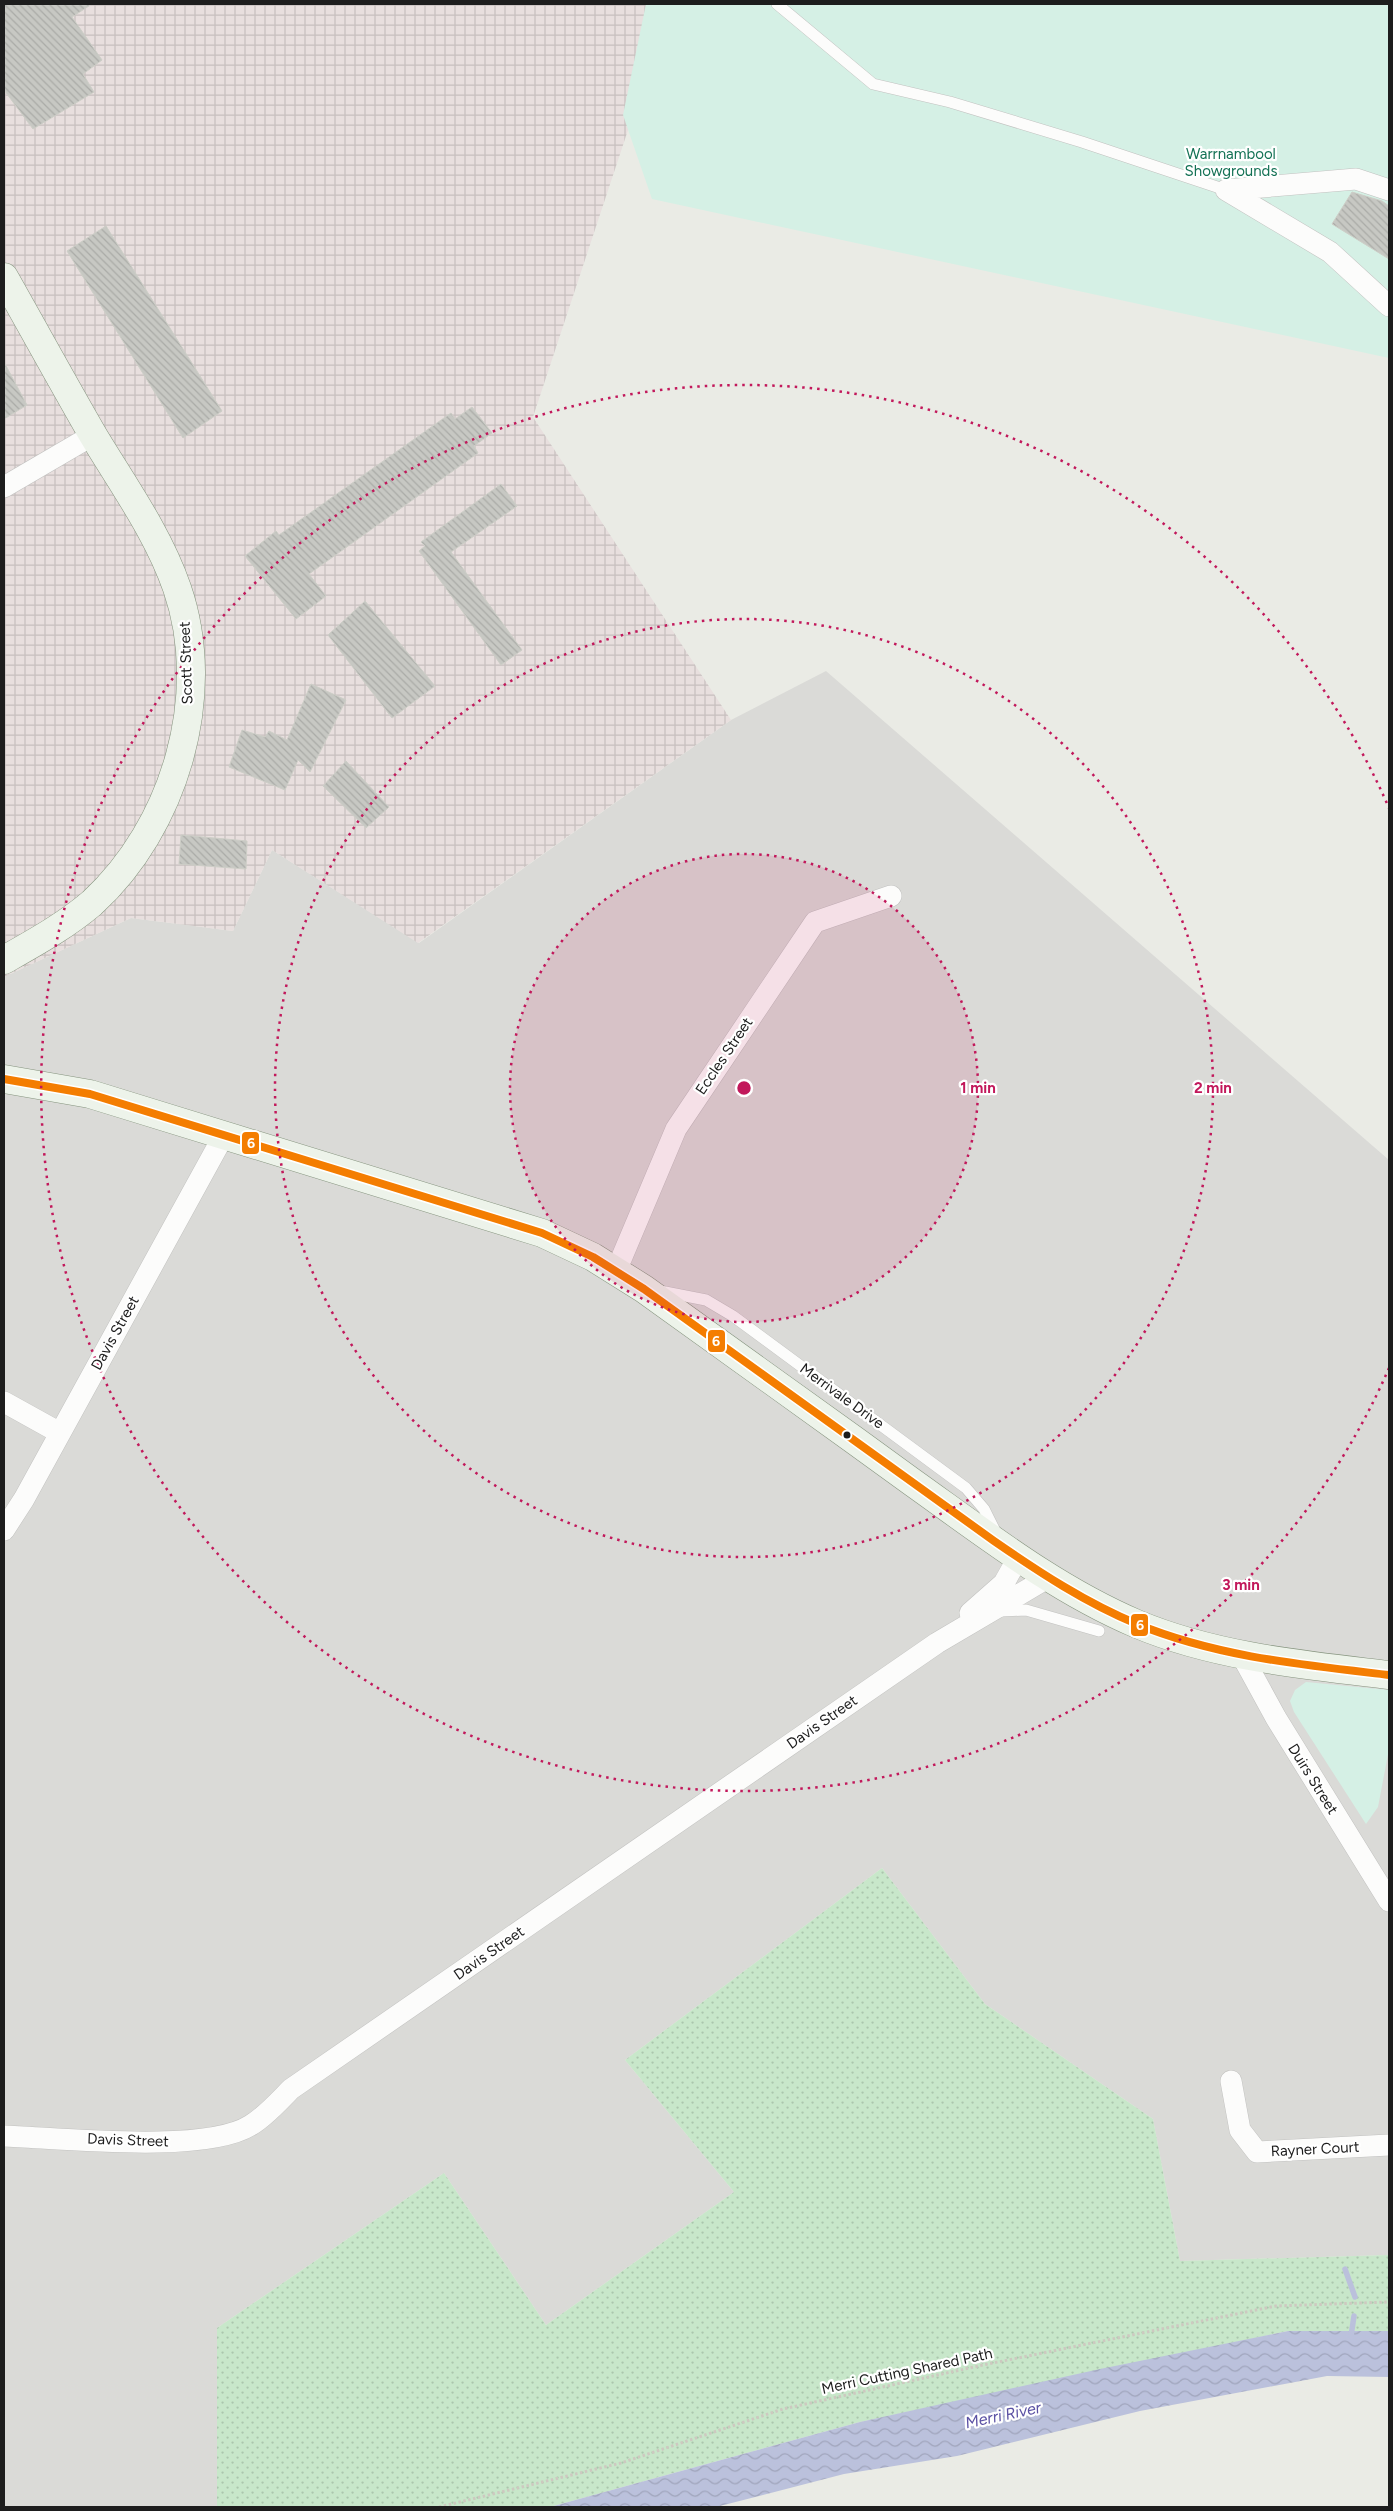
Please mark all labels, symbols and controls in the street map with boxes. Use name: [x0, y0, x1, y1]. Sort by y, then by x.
park label: Warrnambool Showgrounds: [1185, 145, 1277, 180]
street label: Scott Street: [176, 621, 196, 705]
street label: Eccles Street: [692, 1014, 757, 1098]
centre of rings: [735, 1079, 753, 1097]
text: 1 min: [960, 1079, 996, 1097]
text: 2 min: [1194, 1079, 1232, 1097]
line badge: 6: [241, 1131, 260, 1155]
text: 6: [247, 1135, 255, 1152]
street label: Davis Street: [87, 1293, 143, 1373]
line badge: 6: [707, 1329, 726, 1353]
text: 6: [712, 1333, 720, 1350]
street label: Merrivale Drive: [796, 1359, 888, 1433]
unlabelled marker: [842, 1430, 852, 1440]
text: 3 min: [1222, 1576, 1260, 1594]
line badge: 6: [1130, 1613, 1149, 1637]
text: 6: [1136, 1617, 1144, 1634]
street label: Davis Street: [783, 1691, 861, 1753]
street label: Duirs Street: [1284, 1740, 1342, 1818]
street label: Davis Street: [450, 1922, 528, 1984]
street label: Davis Street: [87, 2130, 170, 2150]
street label: Rayner Court: [1270, 2138, 1360, 2160]
street label: Merri Cutting Shared Path: [820, 2344, 994, 2398]
water label: Merri River: [963, 2398, 1043, 2432]

